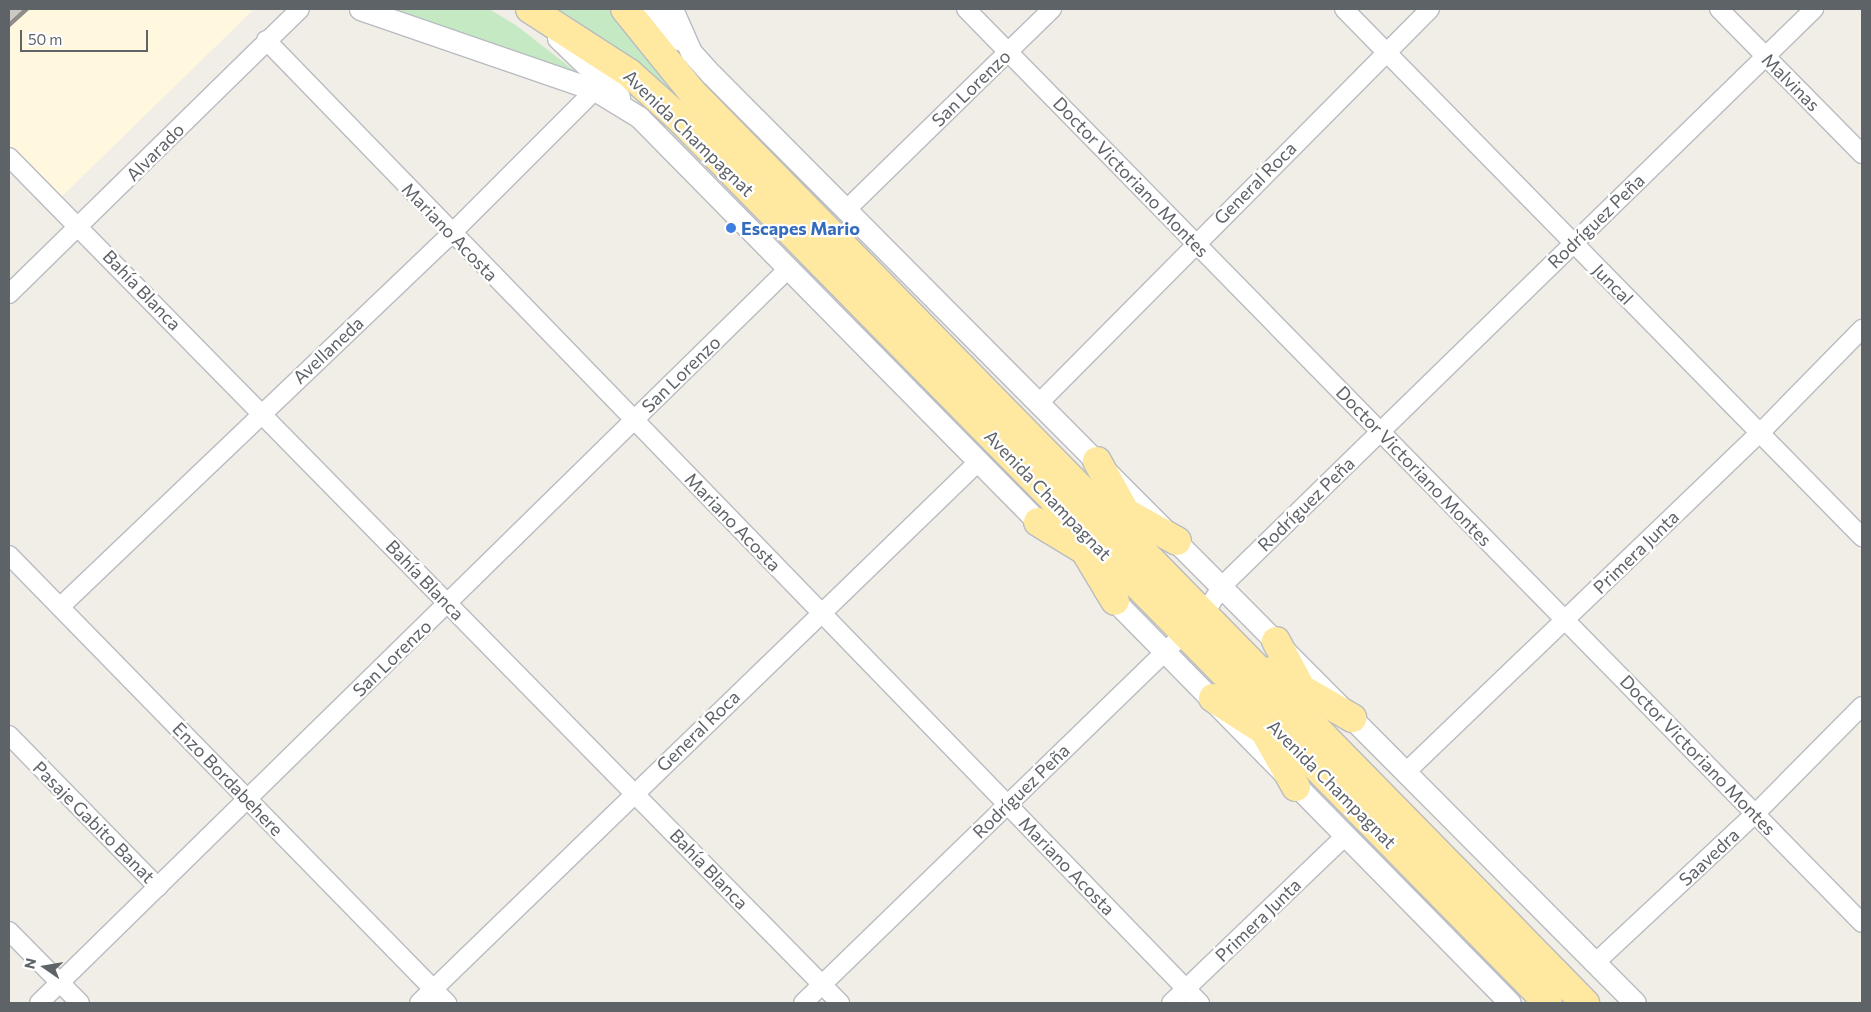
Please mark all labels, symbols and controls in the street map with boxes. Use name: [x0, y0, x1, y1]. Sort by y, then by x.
scale bar: [22, 20, 150, 52]
text: 50 m: [28, 30, 62, 48]
street label: San Lorenzo: [927, 45, 1015, 131]
street label: Malvinas: [1758, 49, 1824, 115]
street label: Avenida Champagnat: [619, 65, 759, 201]
street label: Doctor Victoriano Montes: [1049, 92, 1213, 262]
street label: Alvarado: [122, 119, 188, 185]
street label: General Roca: [1209, 137, 1301, 229]
street label: Rodríguez Peña: [1543, 169, 1649, 273]
street label: Mariano Acosta: [398, 178, 502, 286]
place label: Escapes Mario: [741, 217, 860, 239]
marker: Escapes Mario: [725, 222, 737, 234]
street label: Bahía Blanca: [98, 245, 186, 335]
street label: Juncal: [1588, 259, 1638, 309]
street label: Avellaneda: [288, 312, 368, 388]
street label: San Lorenzo: [637, 331, 725, 417]
street label: Doctor Victoriano Montes: [1332, 381, 1496, 551]
street label: Avenida Champagnat: [980, 425, 1116, 565]
street label: Rodríguez Peña: [1253, 452, 1359, 556]
street label: Mariano Acosta: [681, 468, 785, 576]
street label: Primera Junta: [1589, 506, 1683, 598]
street label: Bahía Blanca: [381, 535, 469, 625]
street label: San Lorenzo: [348, 615, 436, 701]
street label: Doctor Victoriano Montes: [1616, 670, 1780, 840]
street label: General Roca: [652, 686, 744, 776]
street label: Avenida Champagnat: [1263, 715, 1401, 853]
street label: Enzo Bordabehere: [168, 718, 288, 840]
street label: Rodríguez Peña: [968, 739, 1074, 843]
street label: Pasaje Gabito Banat: [29, 757, 159, 887]
street label: Mariano Acosta: [1015, 812, 1119, 920]
street label: Bahía Blanca: [665, 824, 753, 914]
street label: Saavedra: [1674, 824, 1744, 890]
street label: Primera Junta: [1211, 874, 1305, 966]
north arrow: [20, 942, 70, 992]
text: N: [20, 956, 39, 971]

